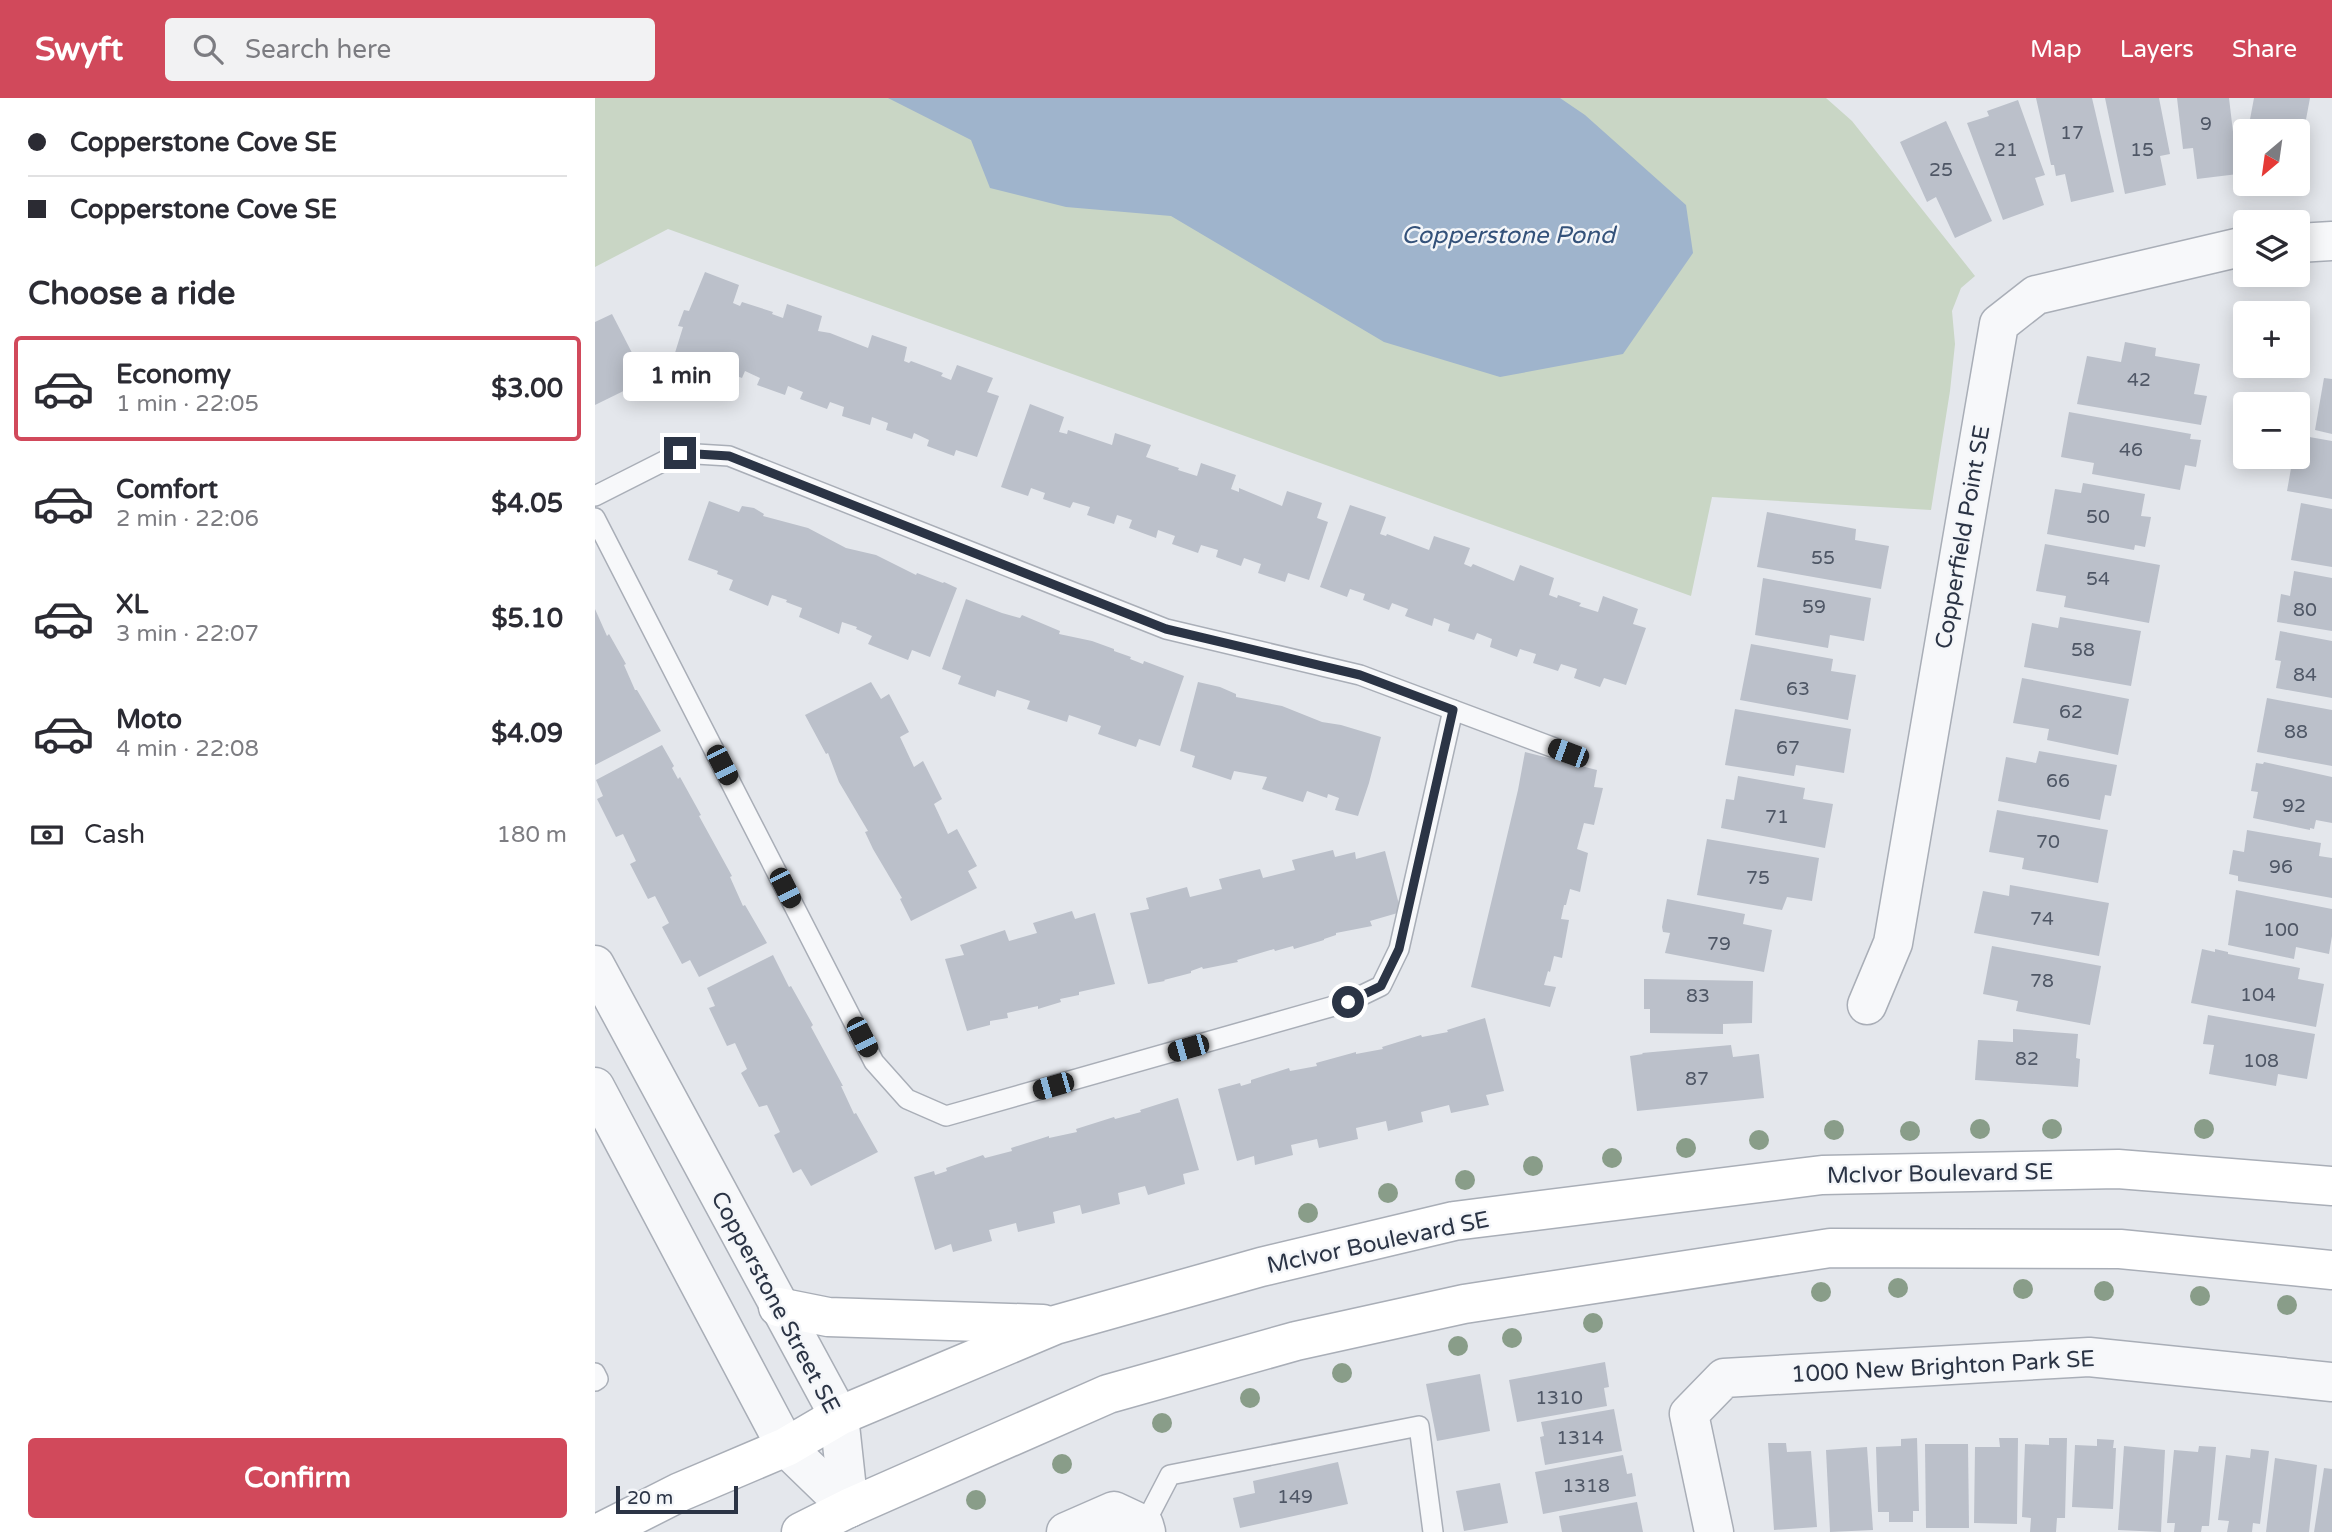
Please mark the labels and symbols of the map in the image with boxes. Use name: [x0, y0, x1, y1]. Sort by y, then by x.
house number: 9: [2200, 113, 2212, 135]
north arrow: [2233, 119, 2310, 196]
house number: 17: [2060, 122, 2084, 144]
house number: 21: [1994, 139, 2018, 161]
house number: 15: [2130, 139, 2154, 161]
house number: 25: [1929, 159, 1953, 181]
water label: Copperstone Pond: [1401, 221, 1618, 250]
callout: 1 min: [622, 352, 738, 400]
house number: 42: [2127, 369, 2151, 391]
street label: Copperfield Point SE: [1930, 423, 1996, 651]
route end: [664, 437, 696, 469]
house number: 46: [2119, 439, 2143, 461]
house number: 50: [2086, 506, 2110, 528]
house number: 55: [1811, 547, 1835, 569]
house number: 54: [2086, 568, 2110, 590]
house number: 59: [1802, 596, 1826, 618]
house number: 80: [2293, 599, 2317, 621]
house number: 58: [2071, 639, 2095, 661]
house number: 84: [2293, 664, 2317, 686]
house number: 63: [1786, 678, 1810, 700]
house number: 62: [2059, 701, 2083, 723]
house number: 88: [2284, 721, 2308, 743]
car: [1545, 736, 1592, 770]
house number: 67: [1776, 737, 1800, 759]
car: [704, 742, 741, 788]
house number: 66: [2046, 770, 2070, 792]
house number: 92: [2282, 795, 2306, 817]
house number: 71: [1765, 806, 1789, 828]
house number: 70: [2036, 831, 2060, 853]
house number: 96: [2269, 856, 2293, 878]
car: [767, 865, 804, 911]
house number: 75: [1746, 867, 1770, 889]
house number: 74: [2030, 908, 2054, 930]
house number: 100: [2263, 919, 2299, 941]
house number: 79: [1707, 933, 1731, 955]
house number: 78: [2030, 970, 2054, 992]
house number: 104: [2240, 984, 2276, 1006]
house number: 83: [1686, 985, 1710, 1007]
route start: [1332, 986, 1364, 1018]
car: [844, 1014, 881, 1060]
car: [1165, 1032, 1212, 1064]
house number: 82: [2015, 1048, 2039, 1070]
house number: 108: [2243, 1050, 2279, 1072]
house number: 87: [1685, 1068, 1709, 1090]
car: [1030, 1070, 1077, 1102]
street label: McIvor Boulevard SE: [1827, 1158, 2054, 1190]
street label: Copperstone Street SE: [705, 1187, 846, 1418]
street label: McIvor Boulevard SE: [1265, 1206, 1492, 1280]
street label: 1000 New Brighton Park SE: [1790, 1345, 2096, 1389]
house number: 1310: [1535, 1387, 1583, 1409]
house number: 1314: [1556, 1427, 1604, 1449]
house number: 1318: [1562, 1475, 1610, 1497]
scale bar: [616, 1483, 739, 1515]
house number: 149: [1277, 1486, 1313, 1508]

